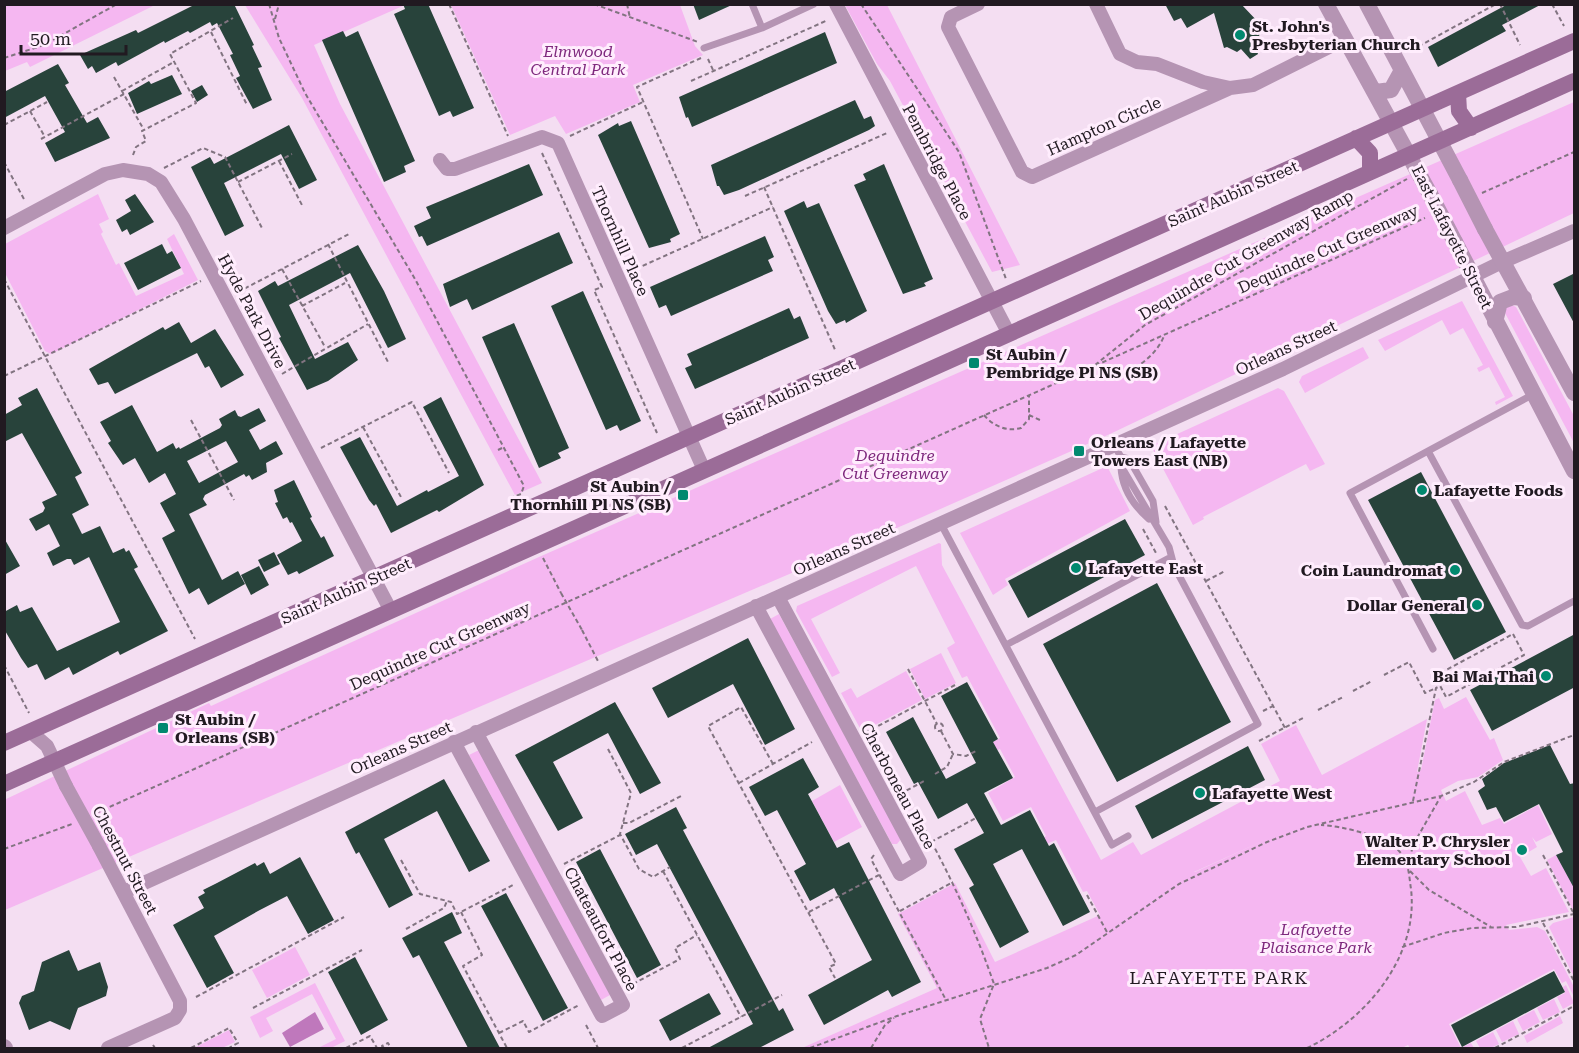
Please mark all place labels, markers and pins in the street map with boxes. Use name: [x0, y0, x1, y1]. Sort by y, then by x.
place label: St. John's Presbyterian Church: [1252, 17, 1421, 54]
marker: St. John's Presbyterian Church: [1233, 28, 1247, 42]
place label: St Aubin / Pembridge Pl NS (SB): [986, 345, 1158, 382]
marker: St Aubin / Pembridge Pl NS (SB): [967, 356, 981, 370]
place label: Orleans / Lafayette Towers East (NB): [1091, 433, 1246, 470]
marker: Orleans / Lafayette Towers East (NB): [1072, 444, 1086, 458]
place label: St Aubin / Thornhill Pl NS (SB): [510, 477, 672, 514]
place label: Lafayette Foods: [1434, 481, 1563, 500]
marker: Lafayette Foods: [1415, 483, 1429, 497]
marker: St Aubin / Thornhill Pl NS (SB): [676, 488, 690, 502]
place label: Lafayette East: [1088, 559, 1204, 578]
marker: Lafayette East: [1069, 561, 1083, 575]
place label: Coin Laundromat: [1301, 561, 1443, 580]
marker: Coin Laundromat: [1448, 563, 1462, 577]
place label: Dollar General: [1347, 596, 1466, 615]
marker: Dollar General: [1470, 598, 1484, 612]
place label: Bai Mai Thai: [1432, 667, 1535, 686]
marker: Bai Mai Thai: [1539, 669, 1553, 683]
place label: St Aubin / Orleans (SB): [175, 710, 275, 747]
marker: St Aubin / Orleans (SB): [156, 721, 170, 735]
place label: Lafayette West: [1212, 784, 1333, 803]
marker: Lafayette West: [1193, 786, 1207, 800]
place label: Walter P. Chrysler Elementary School: [1356, 832, 1511, 869]
marker: Walter P. Chrysler Elementary School: [1515, 843, 1529, 857]

